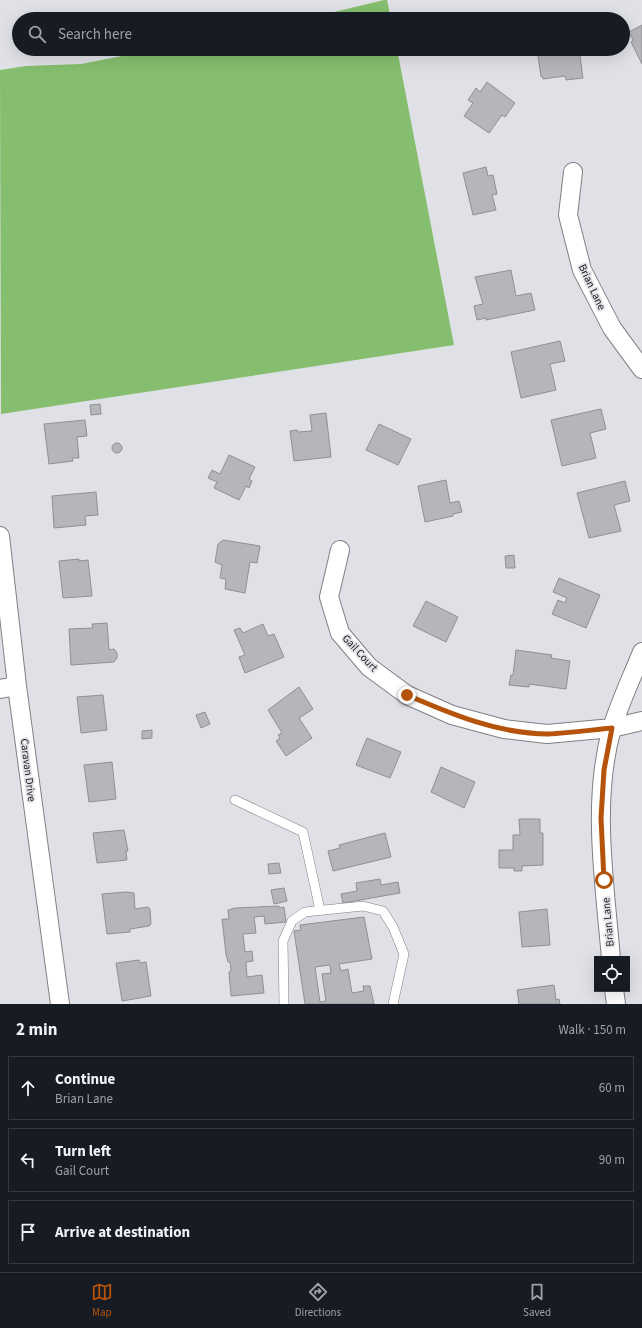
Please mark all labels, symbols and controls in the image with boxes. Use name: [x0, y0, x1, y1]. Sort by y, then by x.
search box: [12, 12, 630, 56]
icon: search: [26, 23, 48, 45]
text: Search here: [58, 24, 132, 45]
street label: Brian Lane: [575, 262, 609, 313]
street label: Gail Court: [339, 631, 381, 675]
route end: [398, 686, 416, 704]
street label: Caravan Drive: [17, 738, 39, 803]
route start: [595, 871, 613, 889]
street label: Brian Lane: [598, 896, 618, 947]
map controls: [594, 956, 630, 992]
button: locate: [594, 956, 630, 992]
text: 2 min: [16, 1018, 57, 1042]
text: Walk · 150 m: [558, 1021, 626, 1039]
text: Continue: [55, 1069, 115, 1090]
icon: ahead: [17, 1077, 39, 1099]
text: 60 m: [599, 1079, 625, 1097]
text: Brian Lane: [55, 1090, 113, 1108]
text: Turn left: [55, 1141, 111, 1162]
icon: left: [17, 1149, 39, 1171]
text: 90 m: [599, 1151, 625, 1169]
text: Gail Court: [55, 1162, 109, 1180]
icon: arrive: [17, 1221, 39, 1243]
text: Arrive at destination: [55, 1222, 190, 1243]
tab: Map: [91, 1281, 113, 1320]
tab: Directions: [295, 1281, 341, 1320]
tab: Saved: [523, 1281, 551, 1320]

